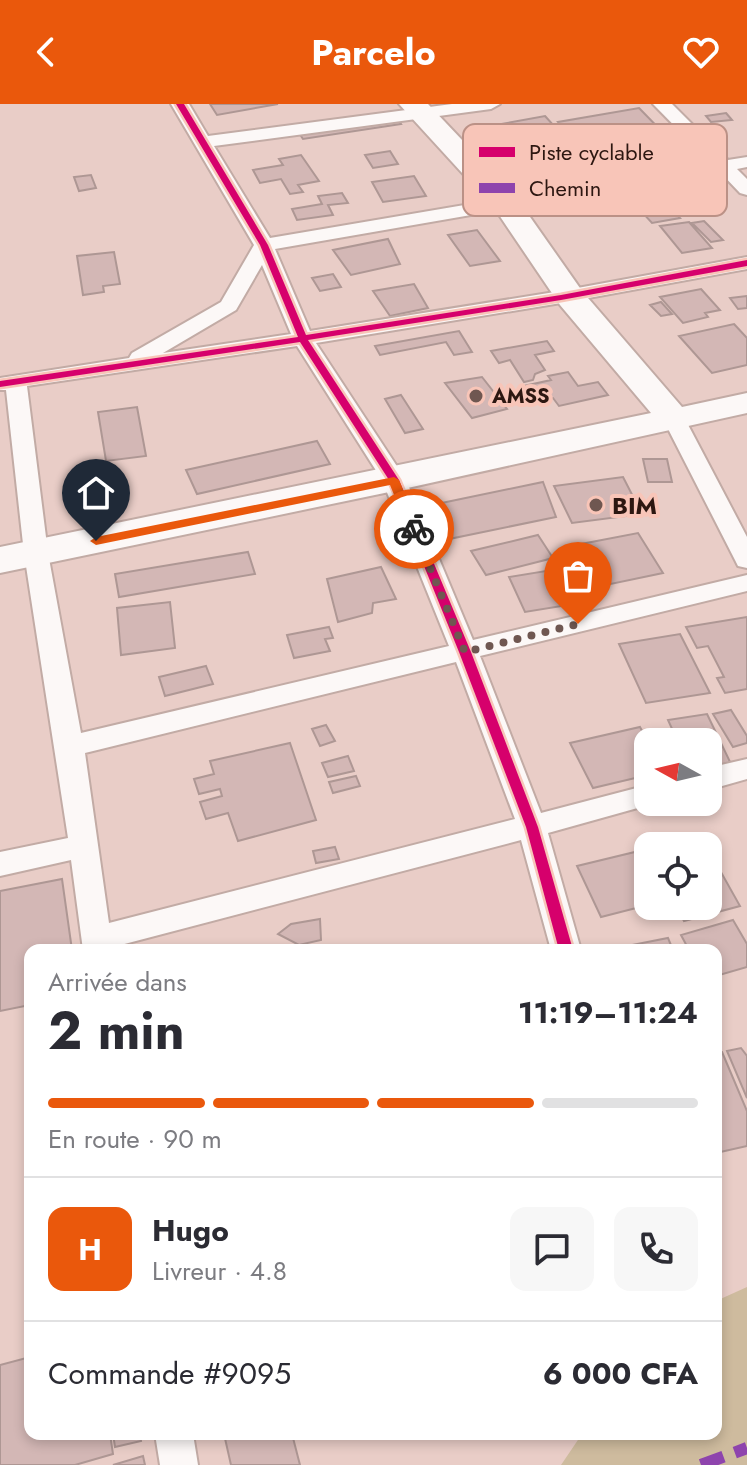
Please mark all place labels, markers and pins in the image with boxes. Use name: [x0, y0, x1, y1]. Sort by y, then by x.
place label: AMSS: [491, 382, 550, 411]
marker: AMSS: [467, 387, 485, 405]
pin: [62, 459, 130, 541]
place label: BIM: [612, 488, 657, 523]
marker: BIM: [587, 496, 605, 514]
pin: [544, 542, 612, 624]

